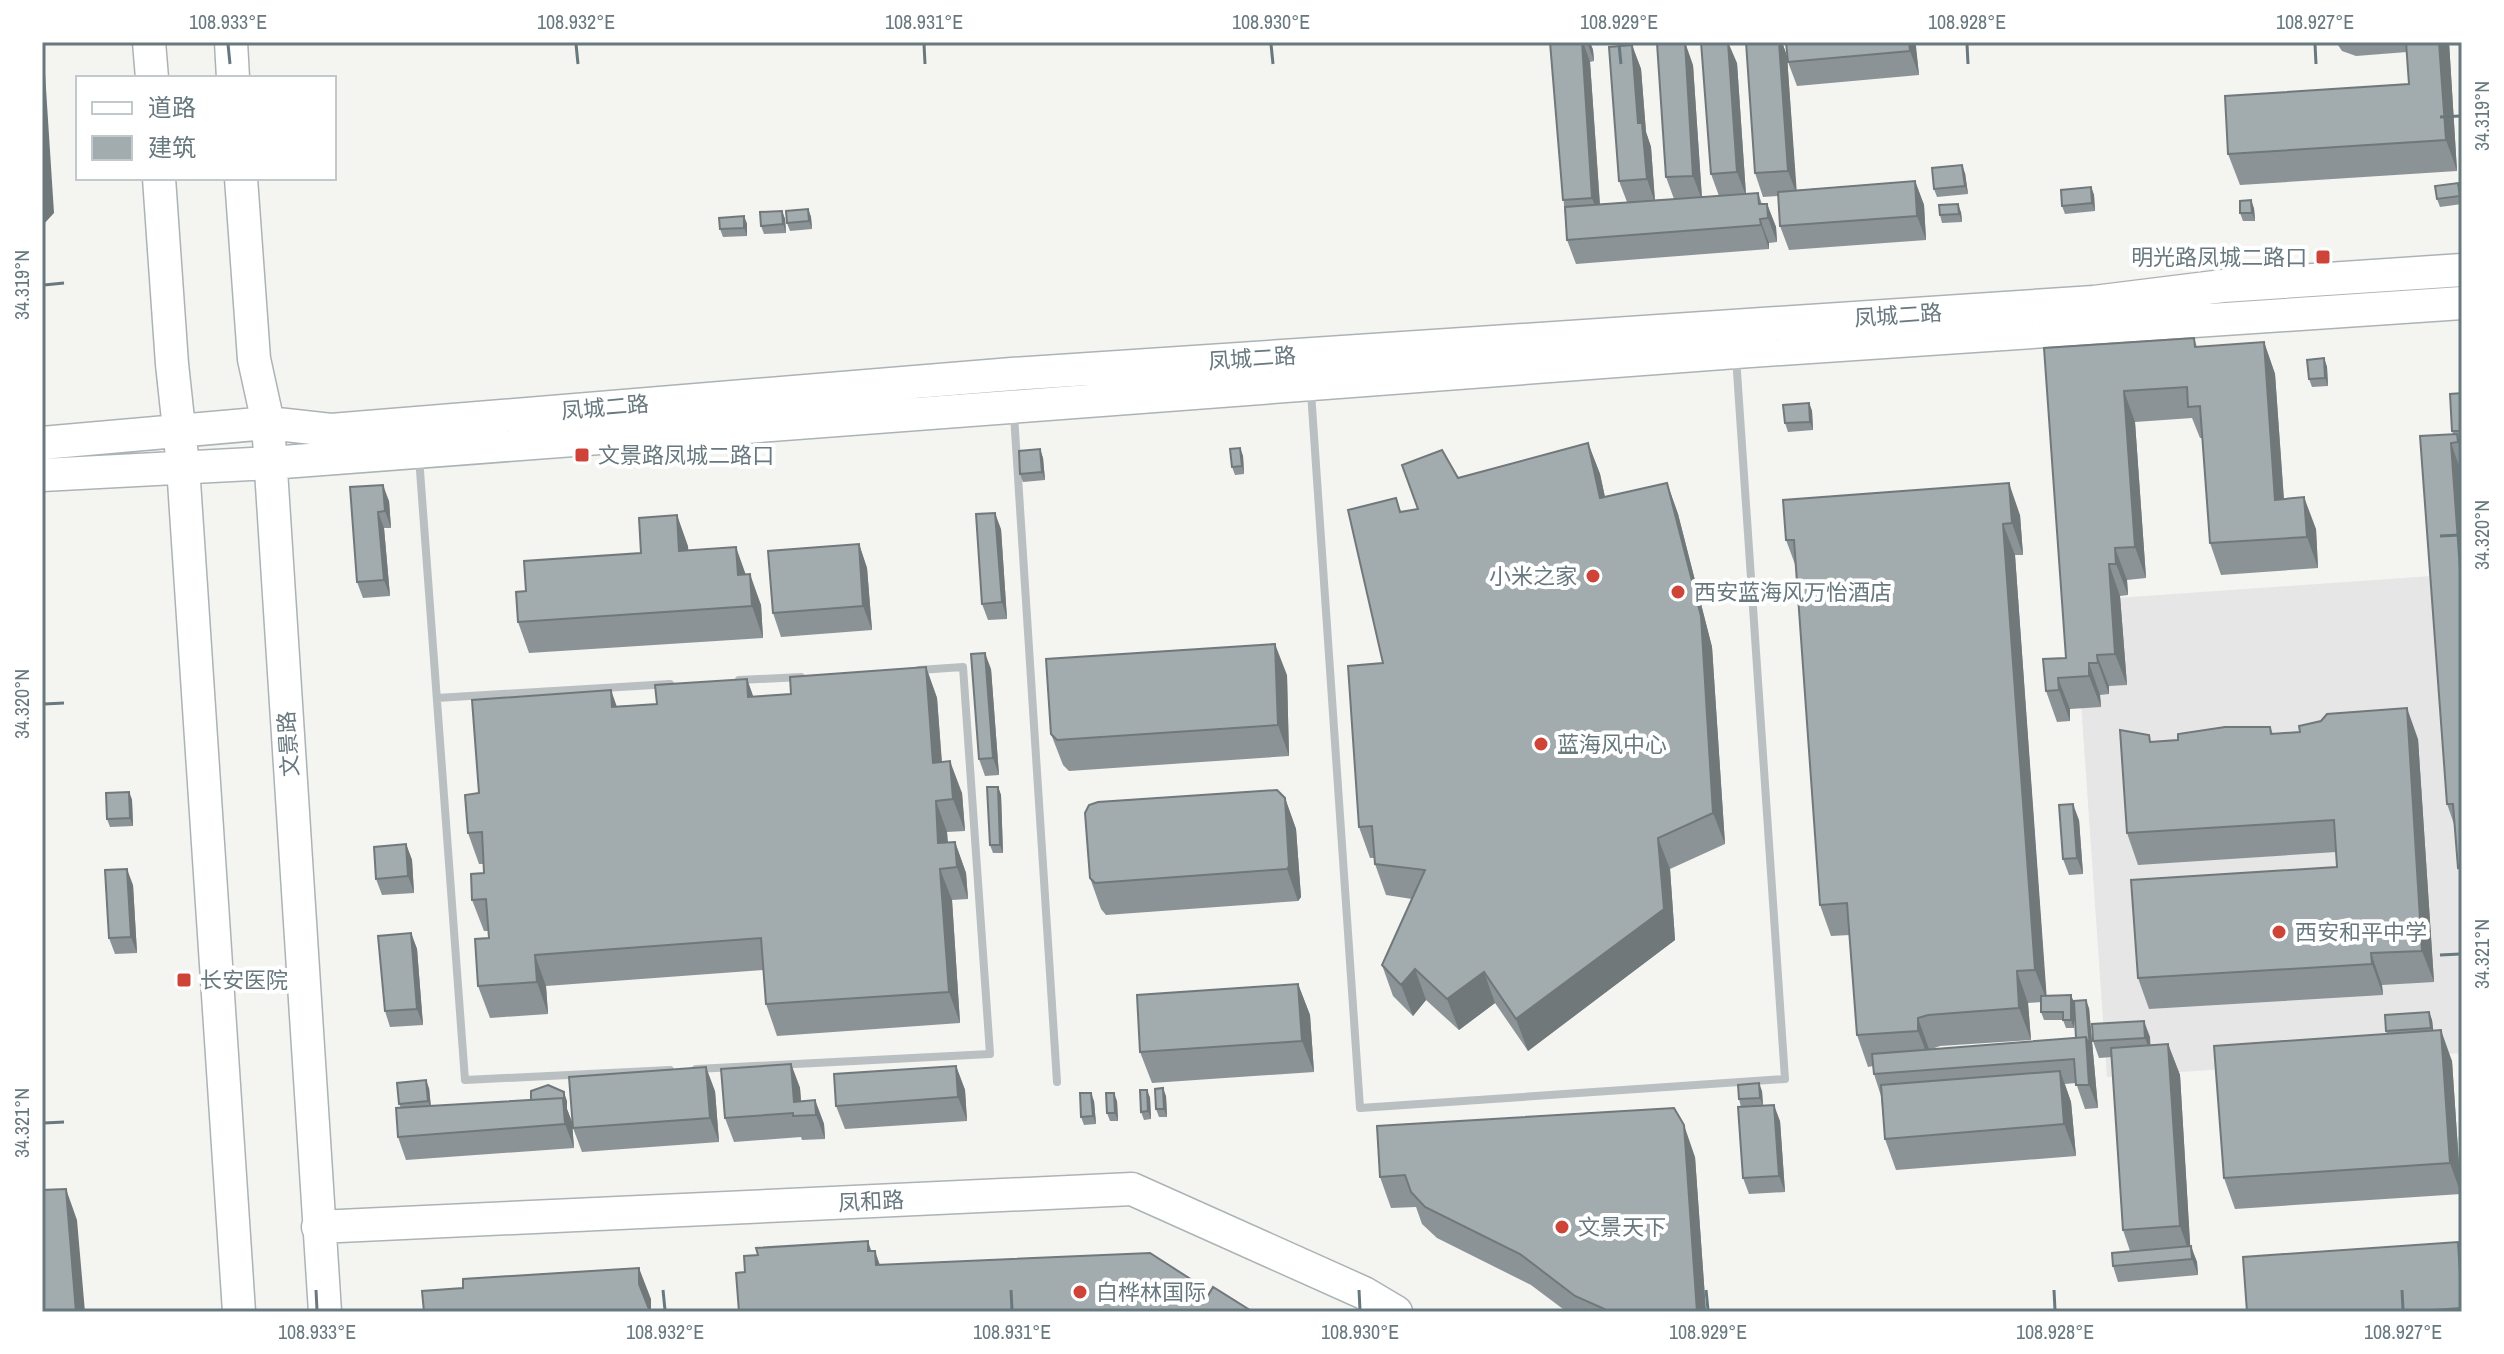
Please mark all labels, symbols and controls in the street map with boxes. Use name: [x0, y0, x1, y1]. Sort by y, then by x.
text: 108.933°E: [189, 8, 267, 35]
text: 108.932°E: [537, 8, 615, 35]
text: 108.931°E: [885, 8, 963, 35]
text: 108.930°E: [1232, 8, 1310, 35]
text: 108.929°E: [1580, 8, 1658, 35]
text: 108.928°E: [1928, 8, 2006, 35]
text: 108.927°E: [2276, 8, 2354, 35]
legend: [76, 76, 336, 180]
text: 34.319°N: [2468, 81, 2495, 151]
text: 道路: [148, 91, 196, 123]
text: 建筑: [148, 131, 196, 163]
place label: 明光路凤城二路口: [2131, 242, 2307, 272]
marker: 明光路凤城二路口: [2314, 248, 2332, 266]
text: 34.319°N: [8, 250, 35, 320]
street label: 凤城二路: [1853, 297, 1943, 333]
street label: 凤城二路: [1207, 340, 1297, 376]
street label: 凤城二路: [560, 388, 650, 426]
place label: 文景路凤城二路口: [598, 440, 774, 470]
marker: 文景路凤城二路口: [573, 446, 591, 464]
text: 34.320°N: [2468, 500, 2495, 570]
place label: 小米之家: [1489, 561, 1577, 591]
marker: 小米之家: [1584, 567, 1602, 585]
place label: 西安蓝海风万怡酒店: [1694, 577, 1892, 607]
marker: 西安蓝海风万怡酒店: [1669, 583, 1687, 601]
text: 34.320°N: [8, 669, 35, 739]
street label: 文景路: [271, 710, 305, 778]
place label: 蓝海风中心: [1557, 729, 1667, 759]
marker: 蓝海风中心: [1532, 735, 1550, 753]
place label: 西安和平中学: [2295, 917, 2427, 947]
text: 34.321°N: [2468, 919, 2495, 989]
marker: 西安和平中学: [2270, 923, 2288, 941]
place label: 长安医院: [200, 965, 288, 995]
marker: 长安医院: [175, 971, 193, 989]
text: 34.321°N: [8, 1088, 35, 1158]
street label: 凤和路: [837, 1184, 905, 1218]
place label: 文景天下: [1578, 1212, 1666, 1242]
marker: 文景天下: [1553, 1218, 1571, 1236]
place label: 白桦林国际: [1096, 1277, 1206, 1307]
marker: 白桦林国际: [1071, 1283, 1089, 1301]
text: 108.933°E: [278, 1318, 356, 1345]
text: 108.932°E: [626, 1318, 704, 1345]
text: 108.931°E: [973, 1318, 1051, 1345]
text: 108.930°E: [1321, 1318, 1399, 1345]
text: 108.929°E: [1669, 1318, 1747, 1345]
text: 108.928°E: [2016, 1318, 2094, 1345]
text: 108.927°E: [2364, 1318, 2442, 1345]

